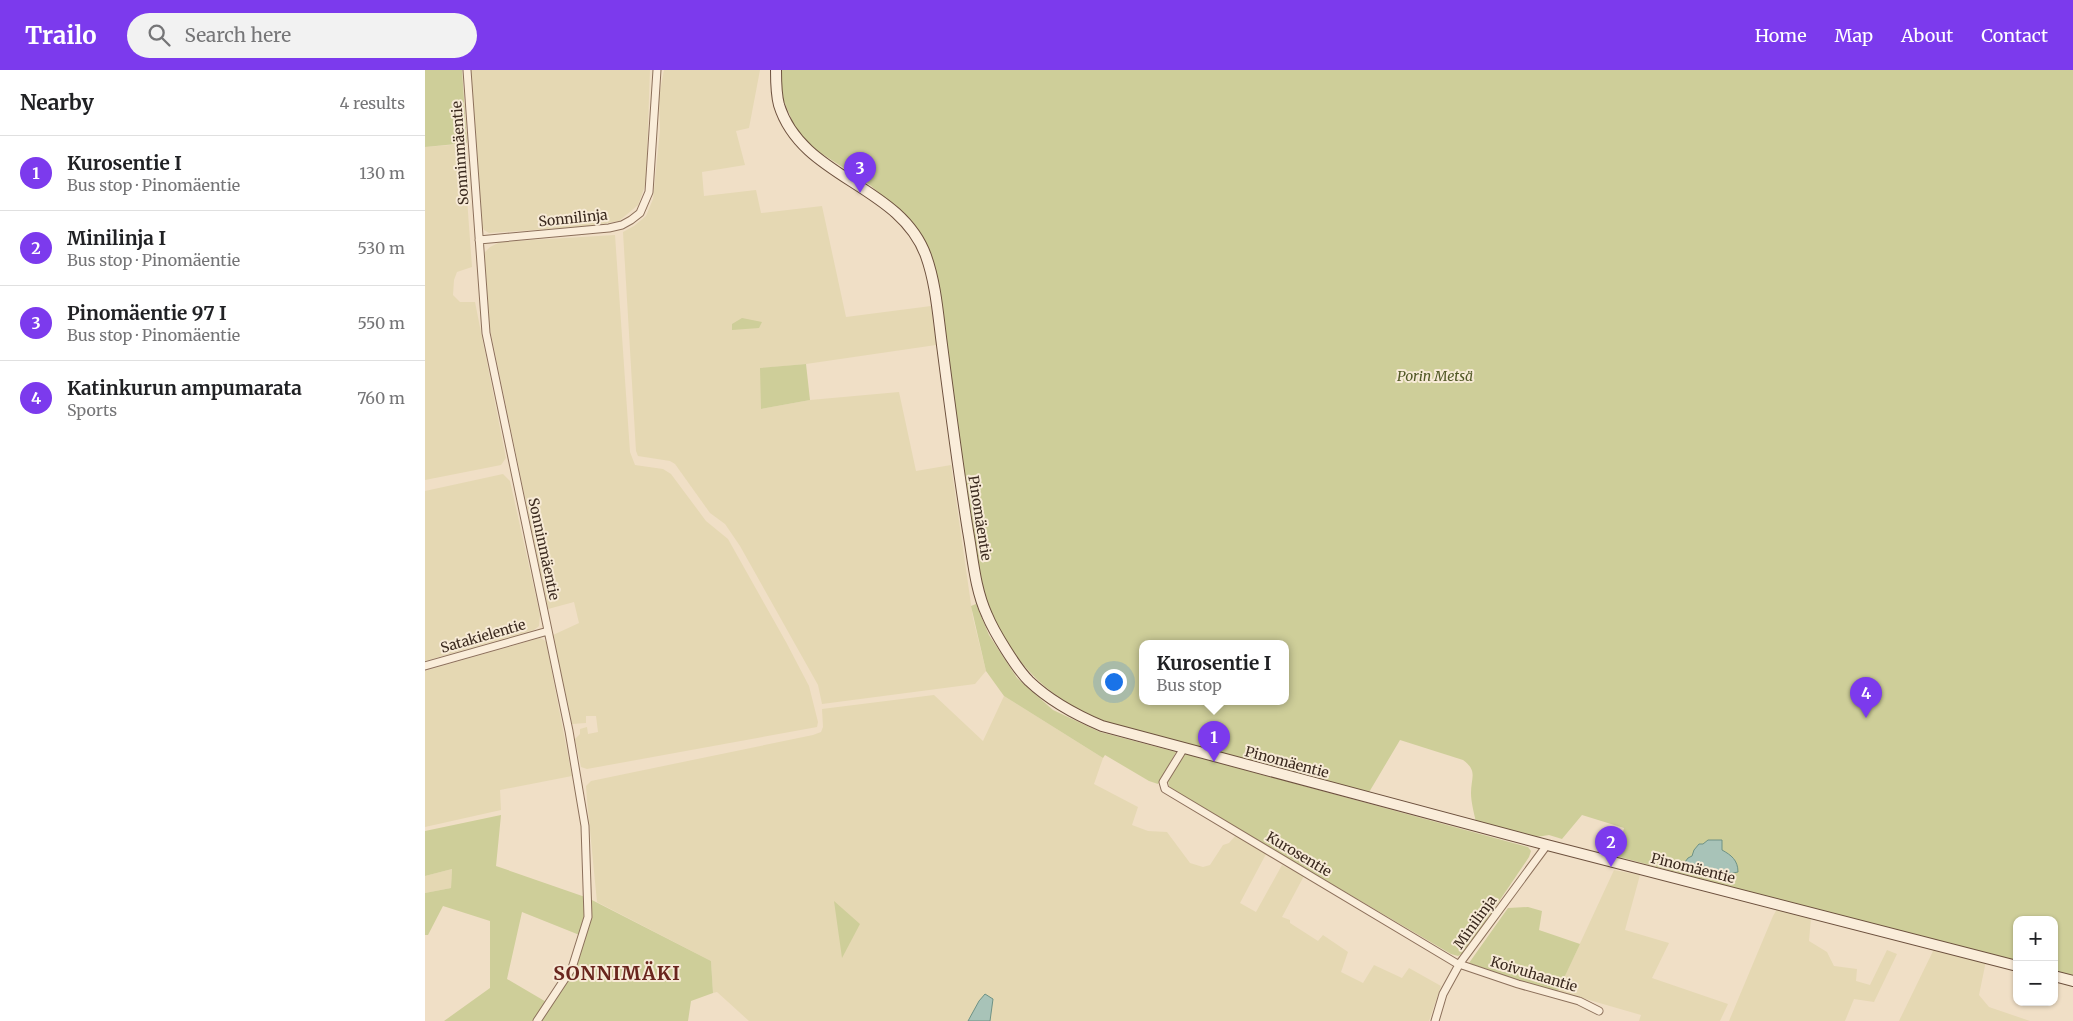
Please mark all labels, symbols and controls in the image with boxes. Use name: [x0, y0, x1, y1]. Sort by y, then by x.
search box: [127, 13, 477, 58]
text: Trailo: [25, 20, 97, 51]
icon: search: [145, 21, 173, 49]
text: Search here: [185, 23, 291, 47]
text: Home: [1755, 24, 1807, 47]
text: Map: [1835, 24, 1873, 47]
text: About: [1901, 24, 1953, 47]
text: Contact: [1981, 24, 2048, 47]
text: Nearby: [20, 89, 94, 116]
text: 4 results: [339, 93, 405, 113]
street label: Sonninmäentie: [447, 100, 473, 206]
text: Kurosentie I: [67, 151, 182, 175]
pin: 3: [844, 152, 876, 193]
text: 1: [32, 163, 40, 183]
text: 130 m: [359, 163, 405, 183]
text: Bus stop · Pinomäentie: [67, 175, 240, 195]
street label: Sonnilinja: [538, 205, 609, 231]
text: Minilinja I: [67, 226, 166, 250]
text: 2: [31, 238, 41, 258]
text: 530 m: [357, 238, 405, 258]
text: Bus stop · Pinomäentie: [67, 250, 240, 270]
text: Pinomäentie 97 I: [67, 301, 227, 325]
text: 3: [31, 313, 41, 333]
text: 550 m: [357, 313, 405, 333]
text: Bus stop · Pinomäentie: [67, 325, 240, 345]
park label: Porin Metsä: [1397, 367, 1473, 385]
text: Katinkurun ampumarata: [67, 376, 302, 400]
text: 4: [31, 388, 41, 408]
text: 760 m: [357, 388, 405, 408]
text: Sports: [67, 400, 117, 420]
street label: Pinomäentie: [964, 474, 996, 562]
street label: Sonninmäentie: [524, 496, 564, 602]
street label: Satakielentie: [438, 615, 528, 657]
popup: [1139, 640, 1289, 705]
text: Kurosentie I: [1157, 651, 1271, 675]
your location: [1101, 669, 1127, 695]
text: Bus stop: [1157, 675, 1222, 695]
pin: 4: [1850, 677, 1882, 718]
pin: 1: [1198, 721, 1230, 762]
street label: Pinomäentie: [1243, 742, 1331, 782]
pin: 2: [1595, 826, 1627, 867]
street label: Kurosentie: [1263, 827, 1335, 881]
street label: Pinomäentie: [1649, 849, 1737, 887]
street label: Minilinja: [1450, 891, 1501, 952]
map controls: [2013, 916, 2058, 1006]
button: +: [2013, 916, 2058, 961]
street label: Koivuhaantie: [1488, 952, 1580, 996]
district label: SONNIMÄKI: [553, 961, 681, 985]
button: −: [2013, 961, 2058, 1006]

